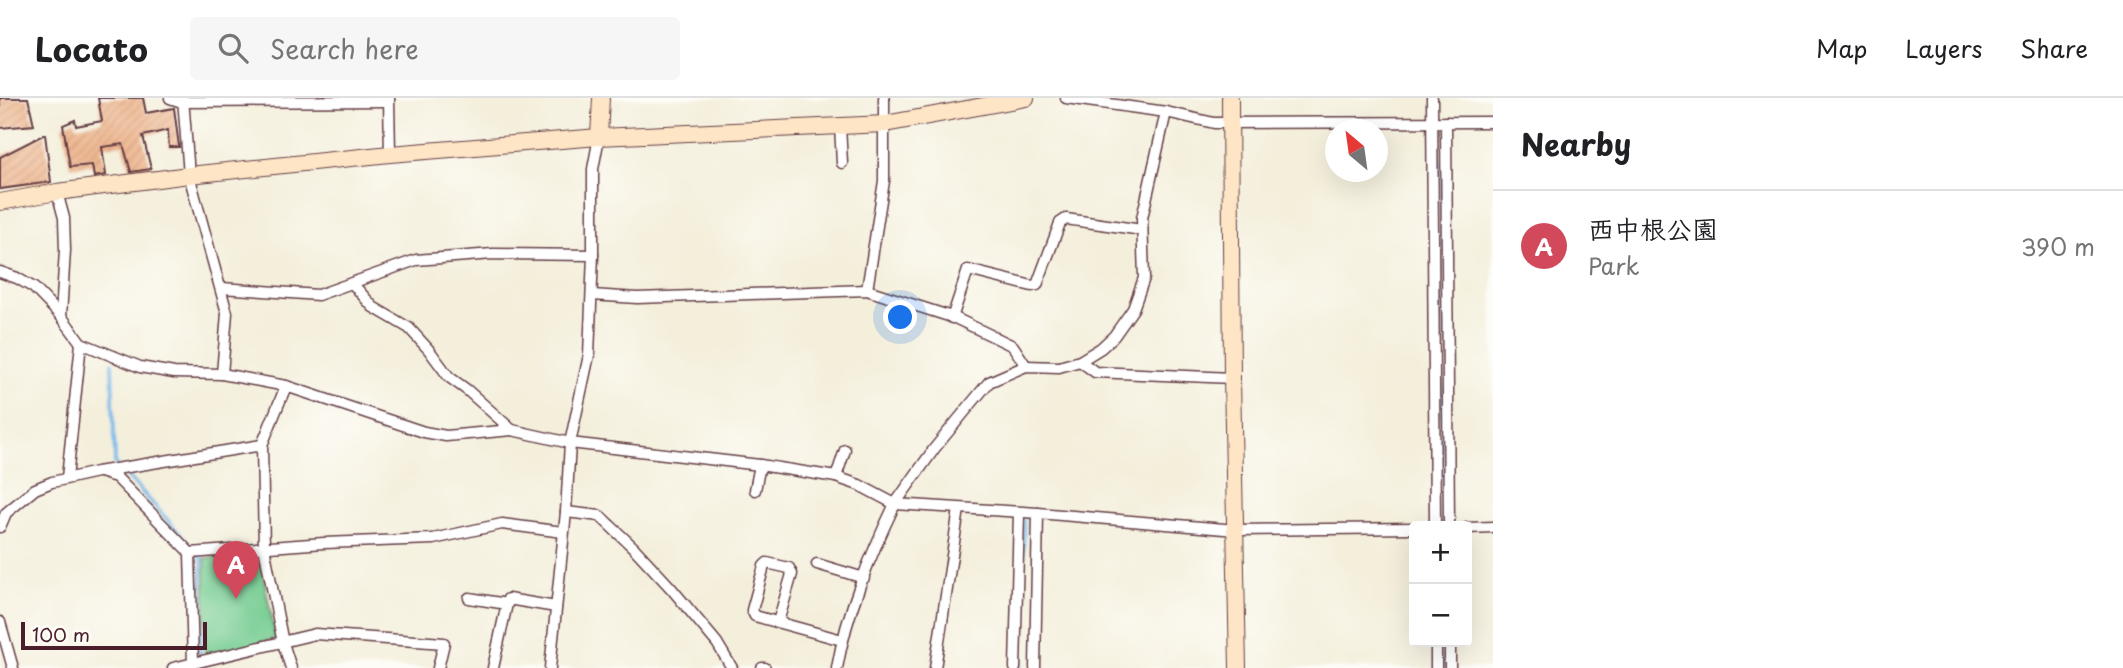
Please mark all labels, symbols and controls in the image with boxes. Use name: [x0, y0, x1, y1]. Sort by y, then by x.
search box: [190, 17, 680, 80]
text: Locato: [35, 23, 148, 73]
icon: search: [214, 29, 252, 67]
text: Search here: [270, 29, 419, 68]
text: Map: [1816, 30, 1867, 66]
text: Layers: [1905, 30, 1982, 66]
text: Share: [2020, 30, 2088, 66]
north arrow: [1325, 119, 1388, 182]
text: Nearby: [1521, 121, 1631, 166]
text: 西中根公園: [1588, 209, 1718, 248]
text: A: [1535, 229, 1553, 264]
text: 390 m: [2021, 229, 2095, 264]
text: Park: [1588, 248, 1639, 283]
your location: [883, 300, 917, 334]
map controls: [1409, 521, 1472, 647]
button: +: [1409, 521, 1472, 584]
pin: A: [213, 541, 259, 599]
button: −: [1409, 584, 1472, 647]
scale bar: [21, 619, 206, 651]
text: 100 m: [32, 620, 90, 648]

